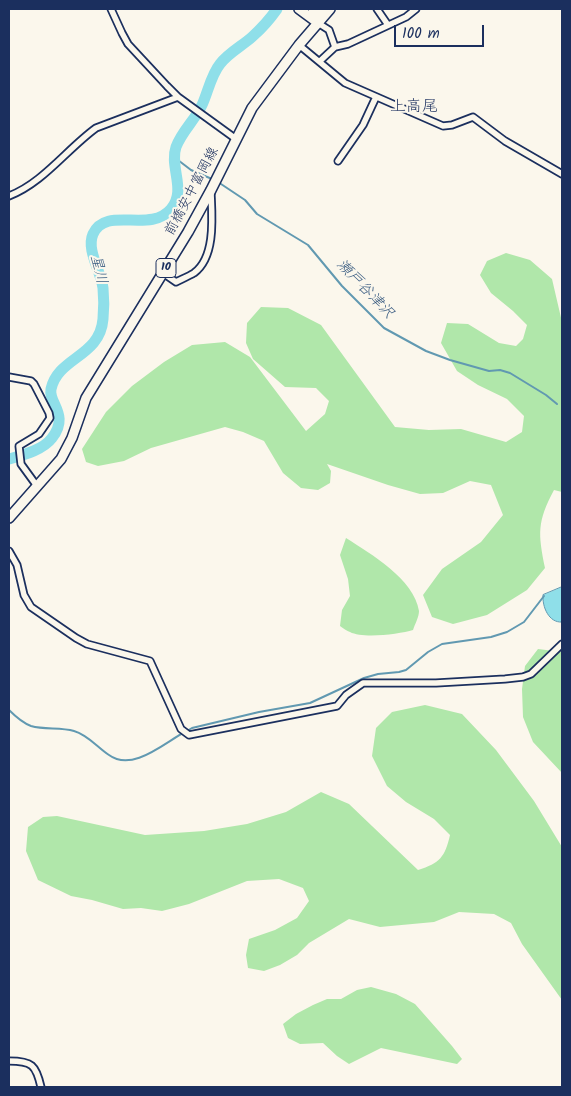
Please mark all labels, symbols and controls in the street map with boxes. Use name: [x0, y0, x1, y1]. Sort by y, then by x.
scale bar: [396, 15, 486, 47]
text: 100 m: [402, 22, 440, 46]
district label: 上高尾: [390, 98, 438, 118]
street label: 前橋安中富岡線: [163, 145, 223, 239]
water label: 星川: [85, 253, 109, 287]
water label: 瀬戸谷津沢: [331, 257, 397, 323]
road number: 10: [156, 258, 176, 278]

